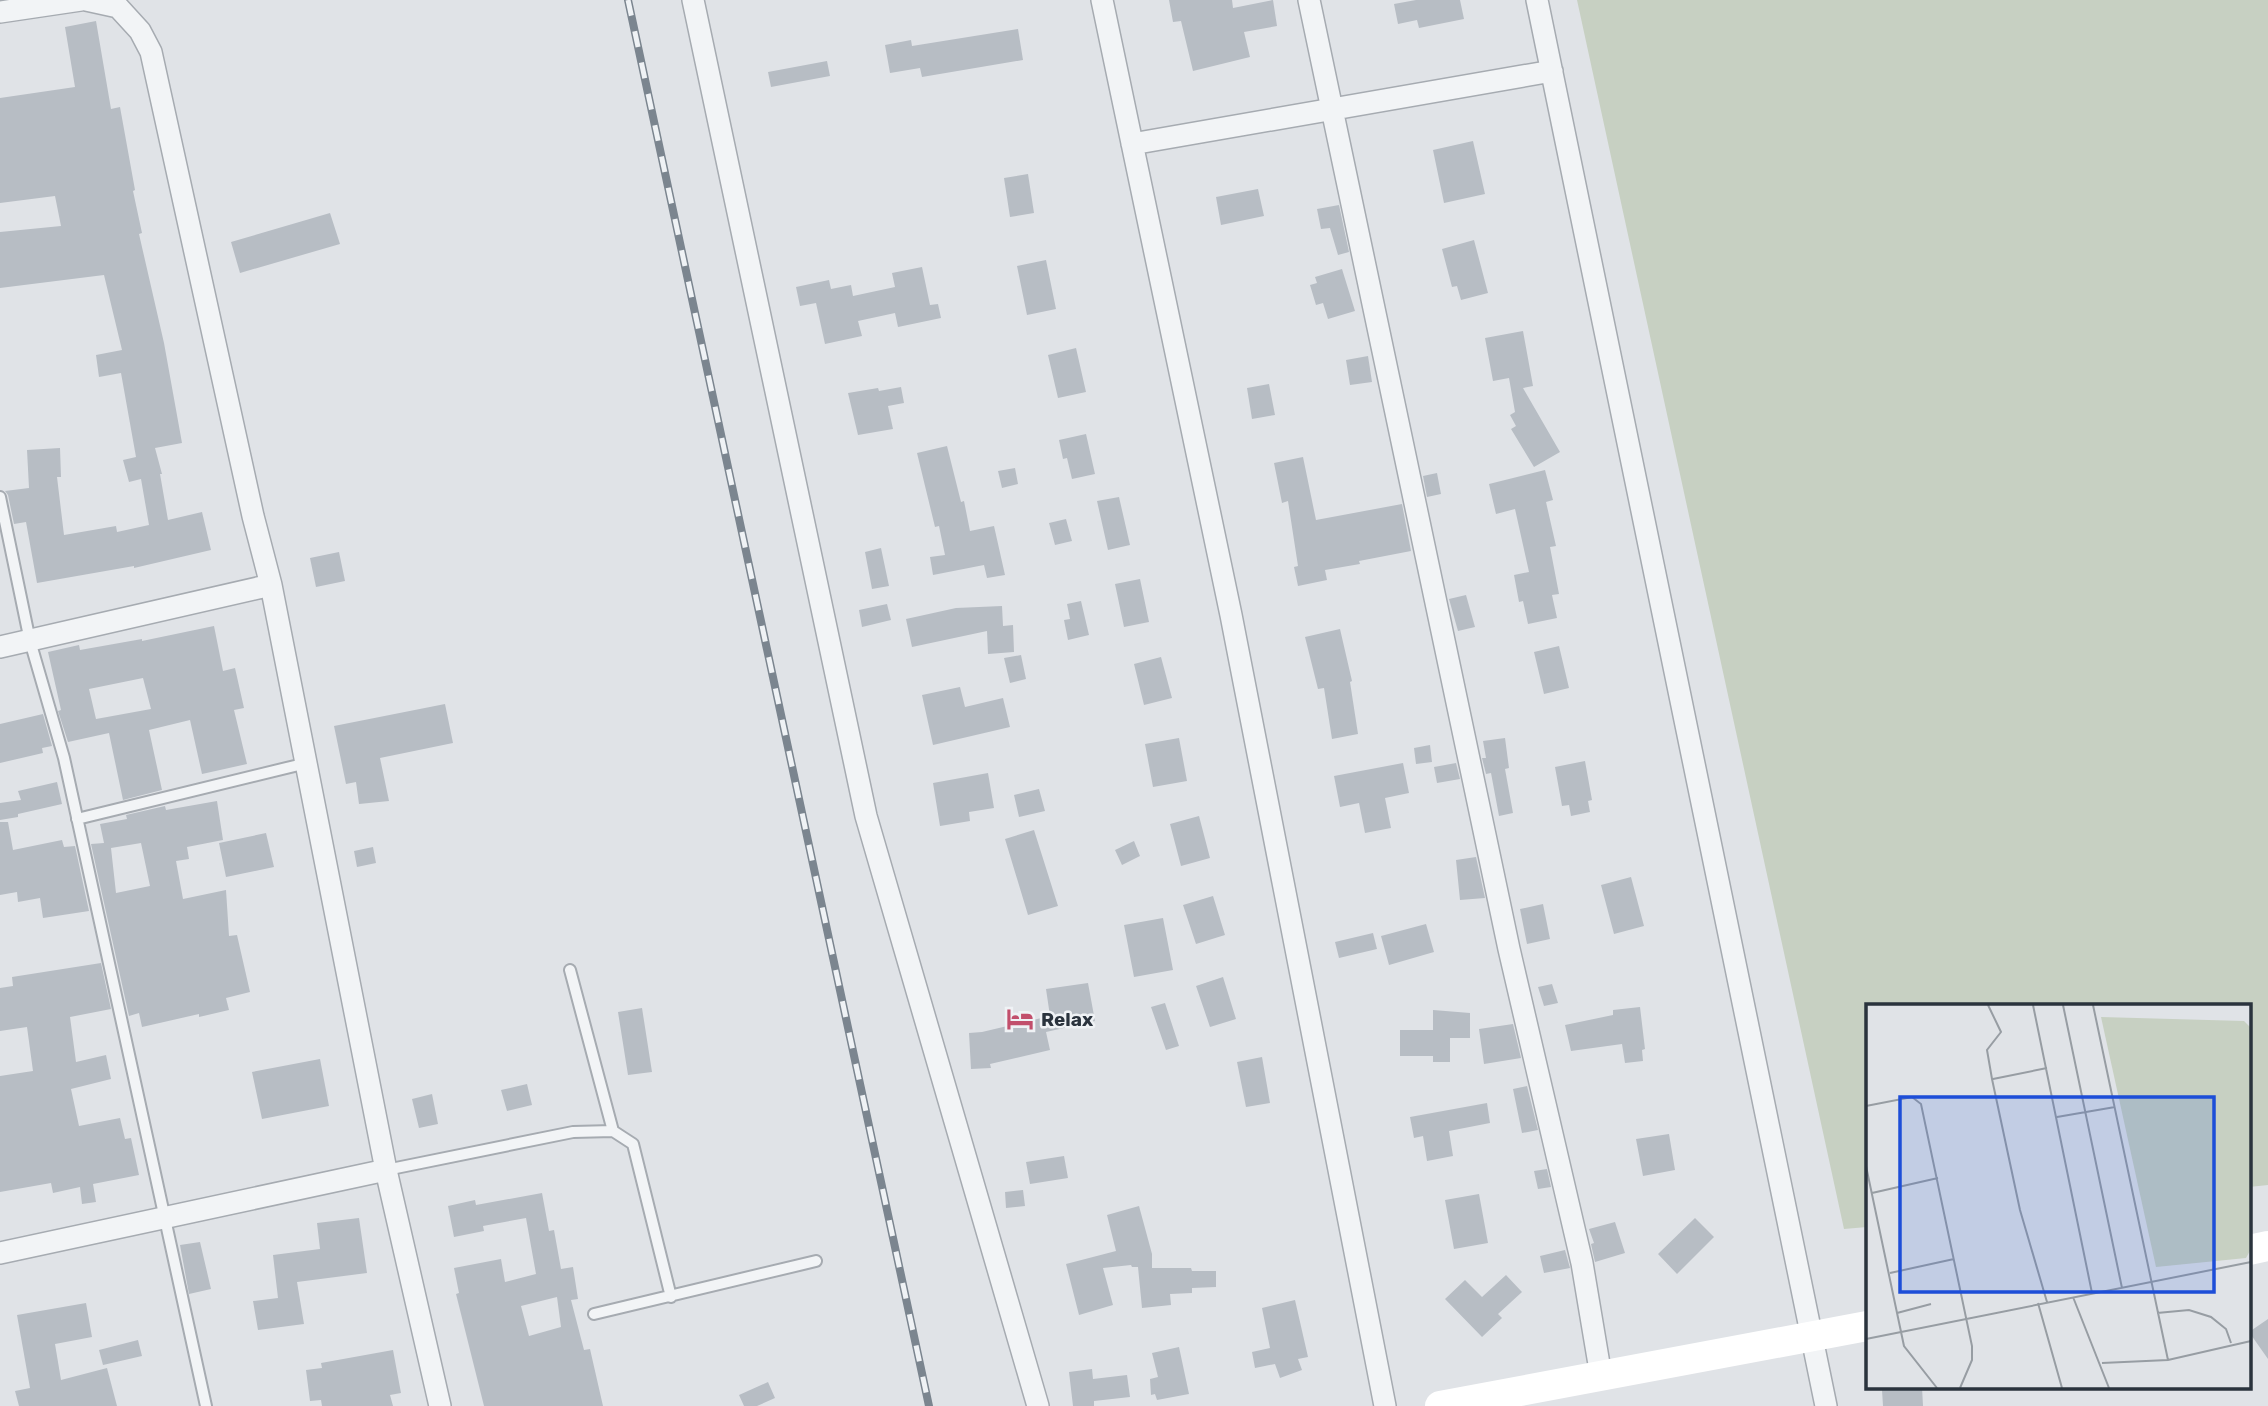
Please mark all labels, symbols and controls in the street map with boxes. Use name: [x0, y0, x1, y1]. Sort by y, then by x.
hotel icon: Relax: [1005, 1004, 1035, 1034]
inset map: [1866, 1004, 2250, 1388]
place label: Relax: [1041, 1008, 1093, 1031]

